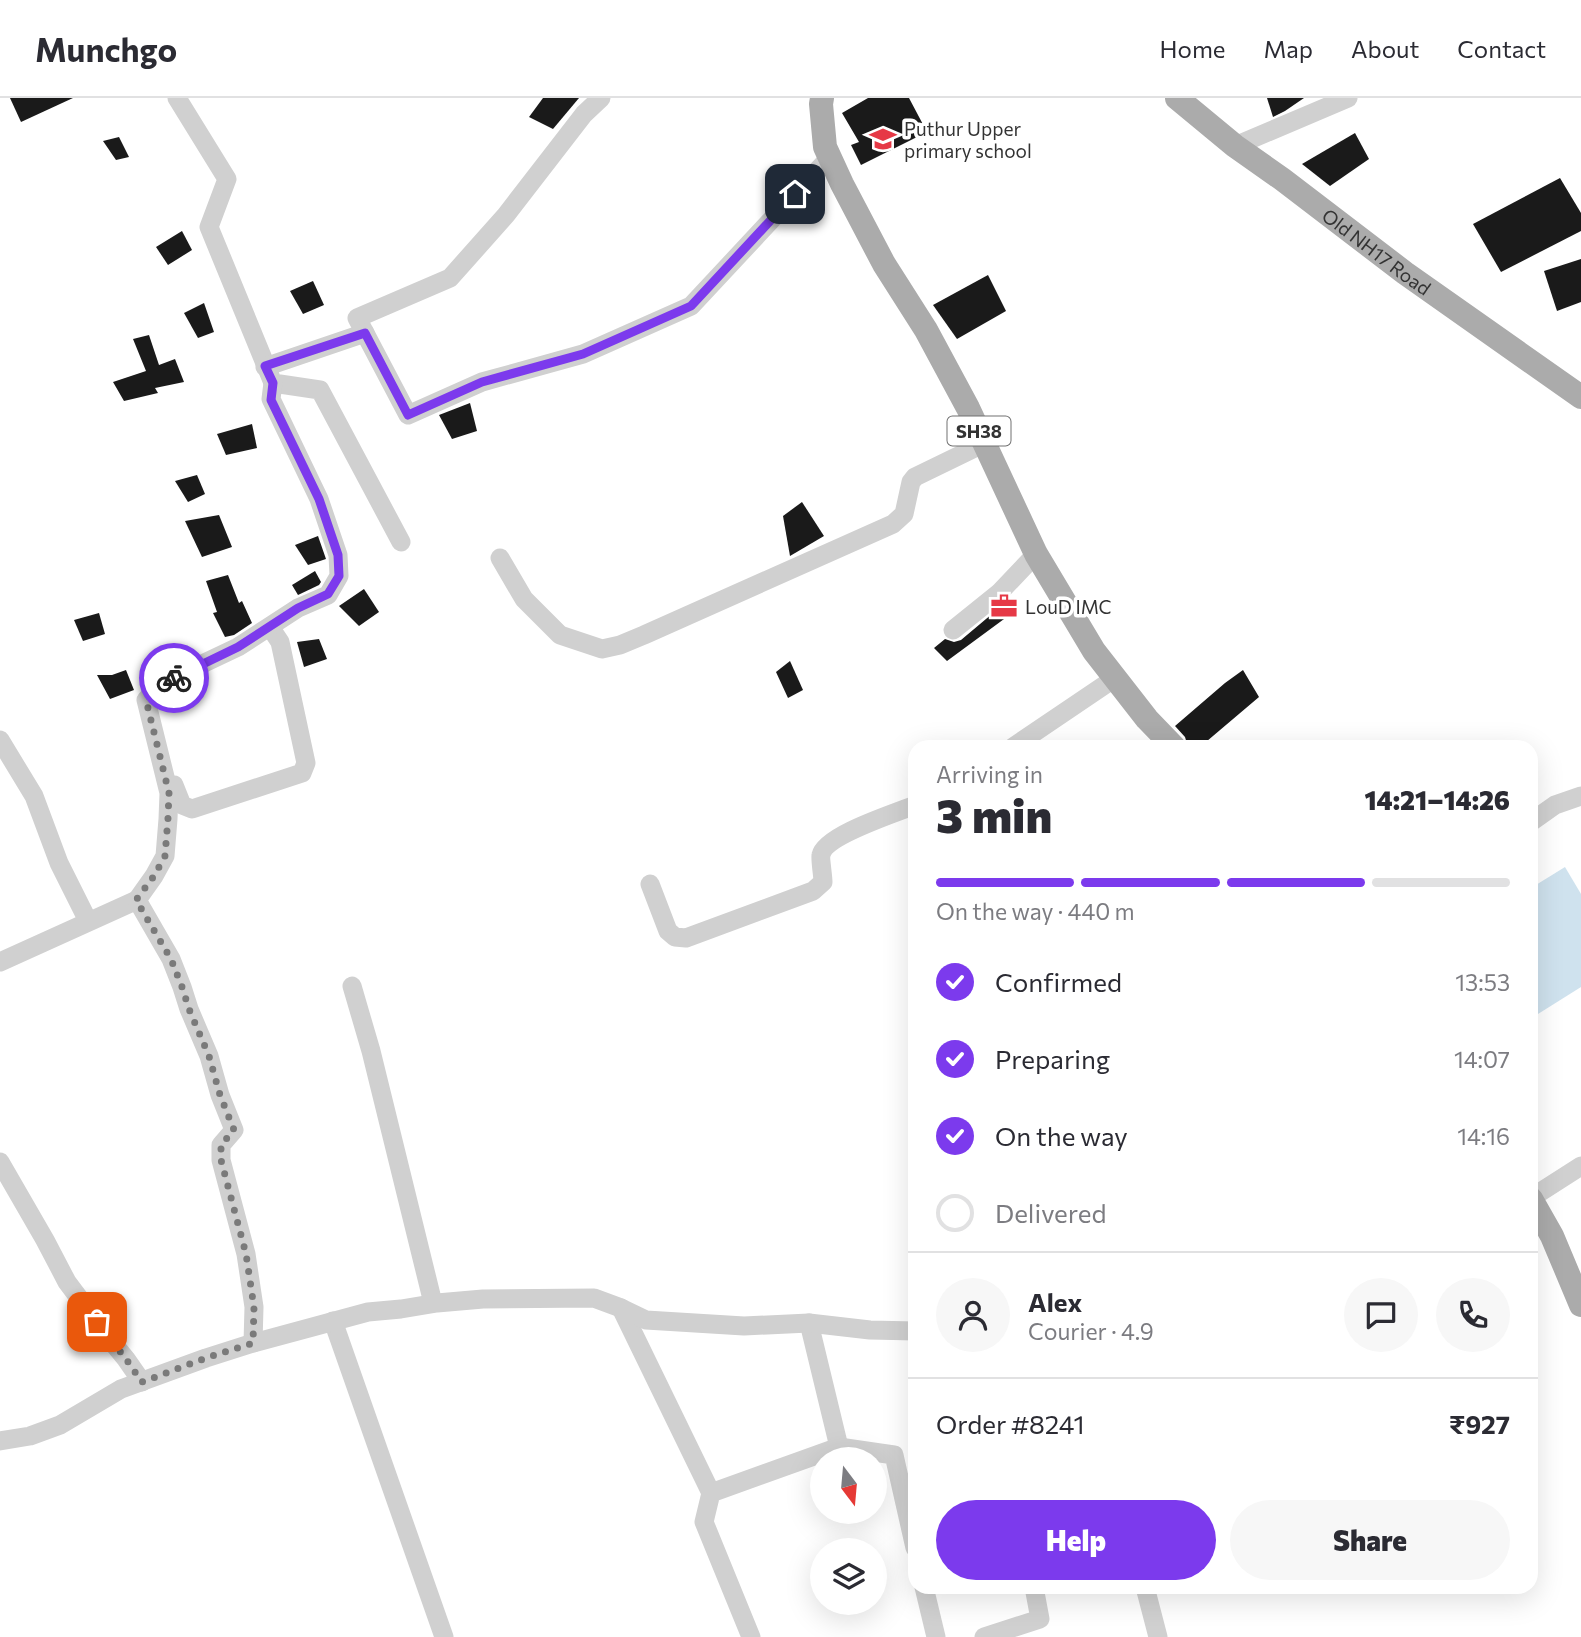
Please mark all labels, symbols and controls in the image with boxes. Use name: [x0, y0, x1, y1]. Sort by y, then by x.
text: Munchgo: [35, 28, 177, 69]
text: Home: [1160, 34, 1226, 63]
text: Map: [1264, 34, 1313, 63]
text: About: [1351, 34, 1419, 63]
text: Contact: [1457, 34, 1546, 63]
place label: Puthur Upper primary school: [904, 117, 1032, 162]
school or university icon: Puthur Upper primary school: [868, 124, 898, 154]
pin: [765, 164, 825, 224]
icon: home: [776, 175, 814, 213]
street label: Old NH17 Road: [1318, 203, 1436, 299]
road number: SH38: [948, 416, 1010, 446]
office icon: LouD IMC: [989, 591, 1019, 621]
place label: LouD IMC: [1025, 595, 1112, 618]
courier: [139, 643, 209, 713]
icon: bike: [155, 659, 193, 697]
text: Arriving in: [936, 760, 1043, 788]
text: 14:21–14:26: [1364, 784, 1510, 815]
text: 3 min: [936, 786, 1052, 842]
text: On the way · 440 m: [936, 897, 1135, 925]
icon: check: [936, 963, 974, 1001]
text: Confirmed: [995, 966, 1122, 997]
text: 13:53: [1455, 968, 1510, 996]
icon: check: [936, 1040, 974, 1078]
text: Preparing: [995, 1043, 1110, 1074]
text: 14:07: [1454, 1045, 1510, 1073]
icon: check: [936, 1117, 974, 1155]
text: On the way: [995, 1120, 1128, 1151]
text: 14:16: [1457, 1122, 1510, 1150]
text: Delivered: [995, 1197, 1106, 1228]
button: person: [936, 1278, 1010, 1352]
button: chat: [1344, 1278, 1418, 1352]
button: phone: [1436, 1278, 1510, 1352]
text: Alex: [1028, 1286, 1082, 1317]
pin: [67, 1292, 127, 1352]
icon: bag: [78, 1303, 116, 1341]
text: Courier · 4.9: [1028, 1317, 1154, 1345]
text: Order #8241: [936, 1408, 1085, 1439]
text: ₹927: [1449, 1408, 1510, 1439]
north arrow: [810, 1447, 887, 1524]
map controls: [810, 1447, 887, 1615]
button: Help: [936, 1500, 1216, 1580]
button: Share: [1230, 1500, 1510, 1580]
button: layers: [810, 1538, 887, 1615]

